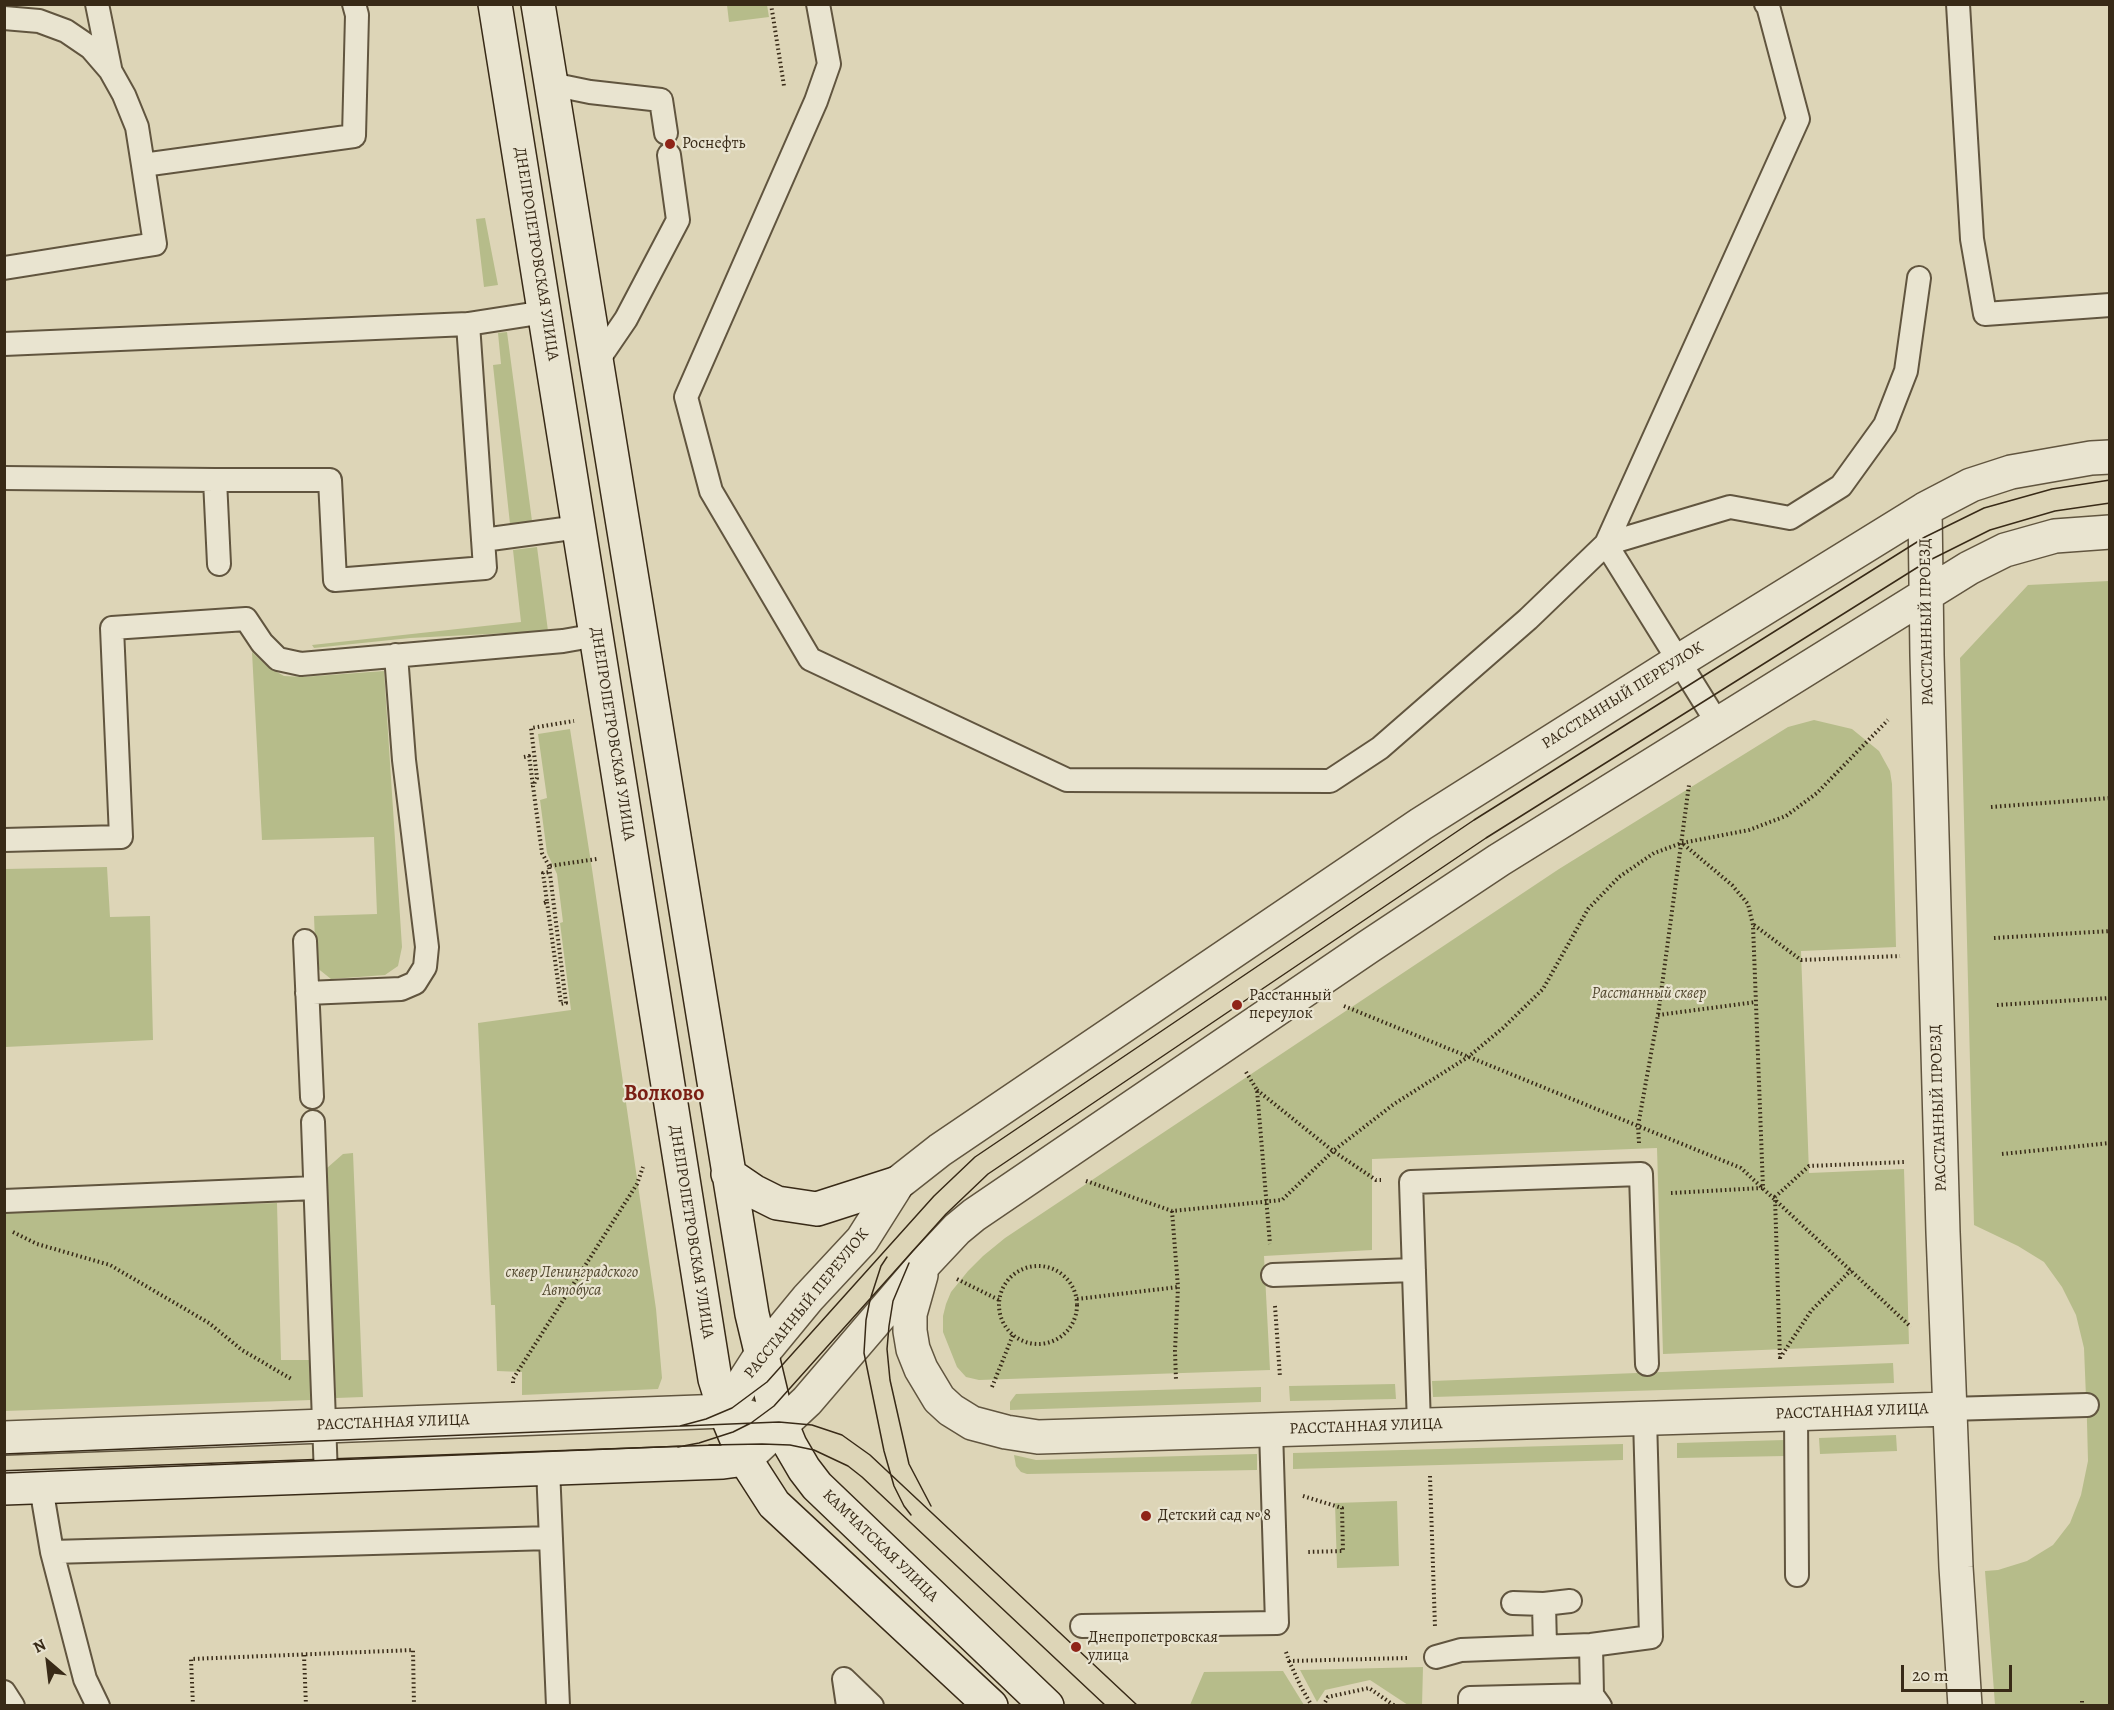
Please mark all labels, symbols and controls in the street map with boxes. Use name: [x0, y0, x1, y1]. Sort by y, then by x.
place label: Роснефть: [682, 134, 746, 154]
marker: Роснефть: [663, 137, 677, 151]
street label: ДНЕПРОПЕТРОВСКАЯ УЛИЦА: [510, 146, 562, 362]
street label: РАССТАННЫЙ ПРОЕЗД: [1916, 538, 1938, 706]
street label: ДНЕПРОПЕТРОВСКАЯ УЛИЦА: [586, 626, 638, 842]
street label: РАССТАННЫЙ ПЕРЕУЛОК: [1538, 638, 1708, 754]
park label: Расстанный сквер: [1592, 984, 1706, 1004]
place label: Расстанный переулок: [1249, 986, 1332, 1024]
marker: Расстанный переулок: [1230, 998, 1244, 1012]
street label: РАССТАННЫЙ ПРОЕЗД: [1926, 1024, 1952, 1192]
district label: Волково: [624, 1082, 704, 1108]
street label: ДНЕПРОПЕТРОВСКАЯ УЛИЦА: [665, 1124, 717, 1340]
street label: РАССТАННЫЙ ПЕРЕУЛОК: [741, 1225, 873, 1383]
park label: сквер Ленинградского Автобуса: [506, 1263, 638, 1301]
street label: РАССТАННАЯ УЛИЦА: [1775, 1400, 1929, 1424]
street label: РАССТАННАЯ УЛИЦА: [316, 1411, 470, 1435]
street label: РАССТАННАЯ УЛИЦА: [1289, 1415, 1443, 1439]
street label: КАМЧАТСКАЯ УЛИЦА: [818, 1486, 942, 1606]
place label: Детский сад № 8: [1158, 1506, 1271, 1526]
marker: Детский сад № 8: [1139, 1509, 1153, 1523]
place label: Днепропетровская улица: [1088, 1628, 1218, 1666]
north arrow: [18, 1632, 78, 1692]
text: N: [29, 1634, 50, 1659]
marker: Днепропетровская улица: [1069, 1640, 1083, 1654]
scale bar: [1904, 1653, 2015, 1691]
text: 20 m: [1912, 1663, 1949, 1687]

